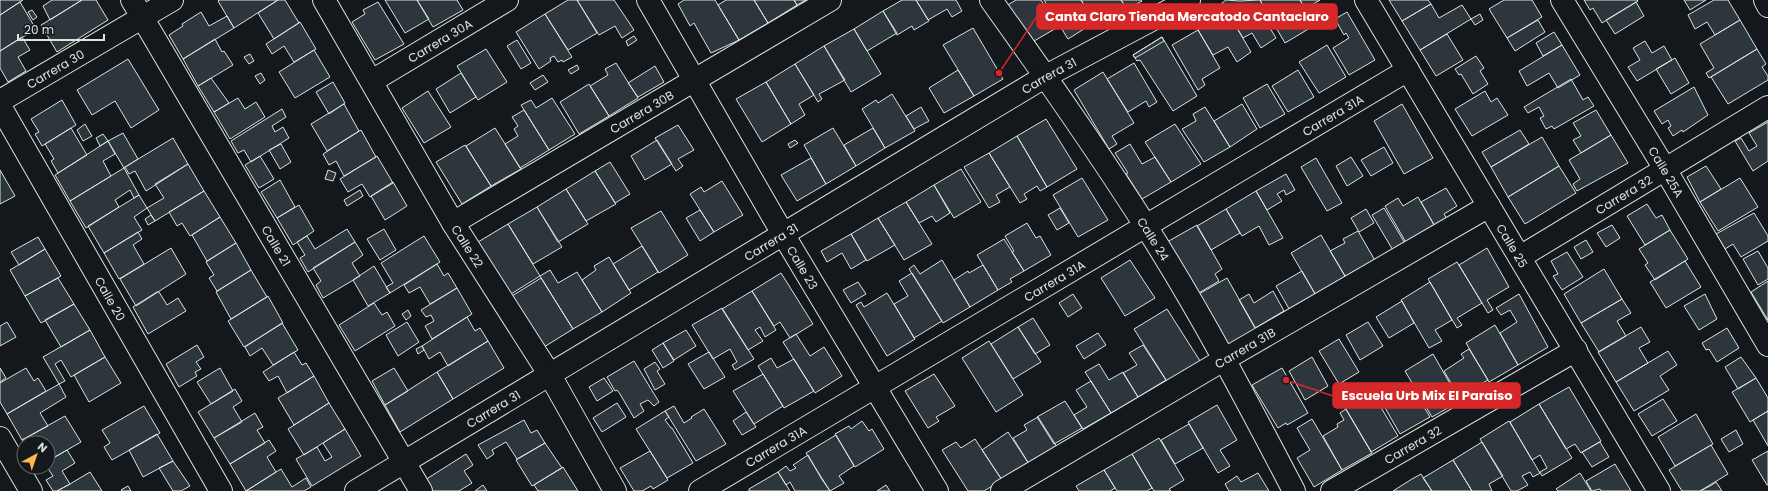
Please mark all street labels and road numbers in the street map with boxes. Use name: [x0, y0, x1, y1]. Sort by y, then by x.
street label: Carrera 30A: [404, 14, 475, 66]
street label: Carrera 30: [23, 45, 87, 92]
street label: Carrera 31: [1018, 53, 1079, 97]
street label: Carrera 30B: [606, 86, 677, 137]
street label: Carrera 31A: [1299, 90, 1366, 140]
street label: Calle 25A: [1645, 143, 1688, 200]
street label: Carrera 32: [1592, 171, 1655, 218]
street label: Calle 24: [1134, 214, 1174, 264]
street label: Carrera 31: [740, 219, 801, 264]
street label: Calle 25: [1493, 220, 1532, 271]
street label: Calle 22: [448, 221, 488, 271]
street label: Calle 21: [258, 222, 295, 269]
street label: Calle 23: [783, 242, 823, 292]
street label: Carrera 31A: [1020, 256, 1088, 305]
street label: Calle 20: [91, 273, 130, 324]
street label: Carrera 31B: [1211, 323, 1278, 372]
street label: Carrera 31: [463, 386, 523, 431]
street label: Carrera 31A: [742, 421, 809, 471]
street label: Carrera 32: [1381, 421, 1444, 468]

